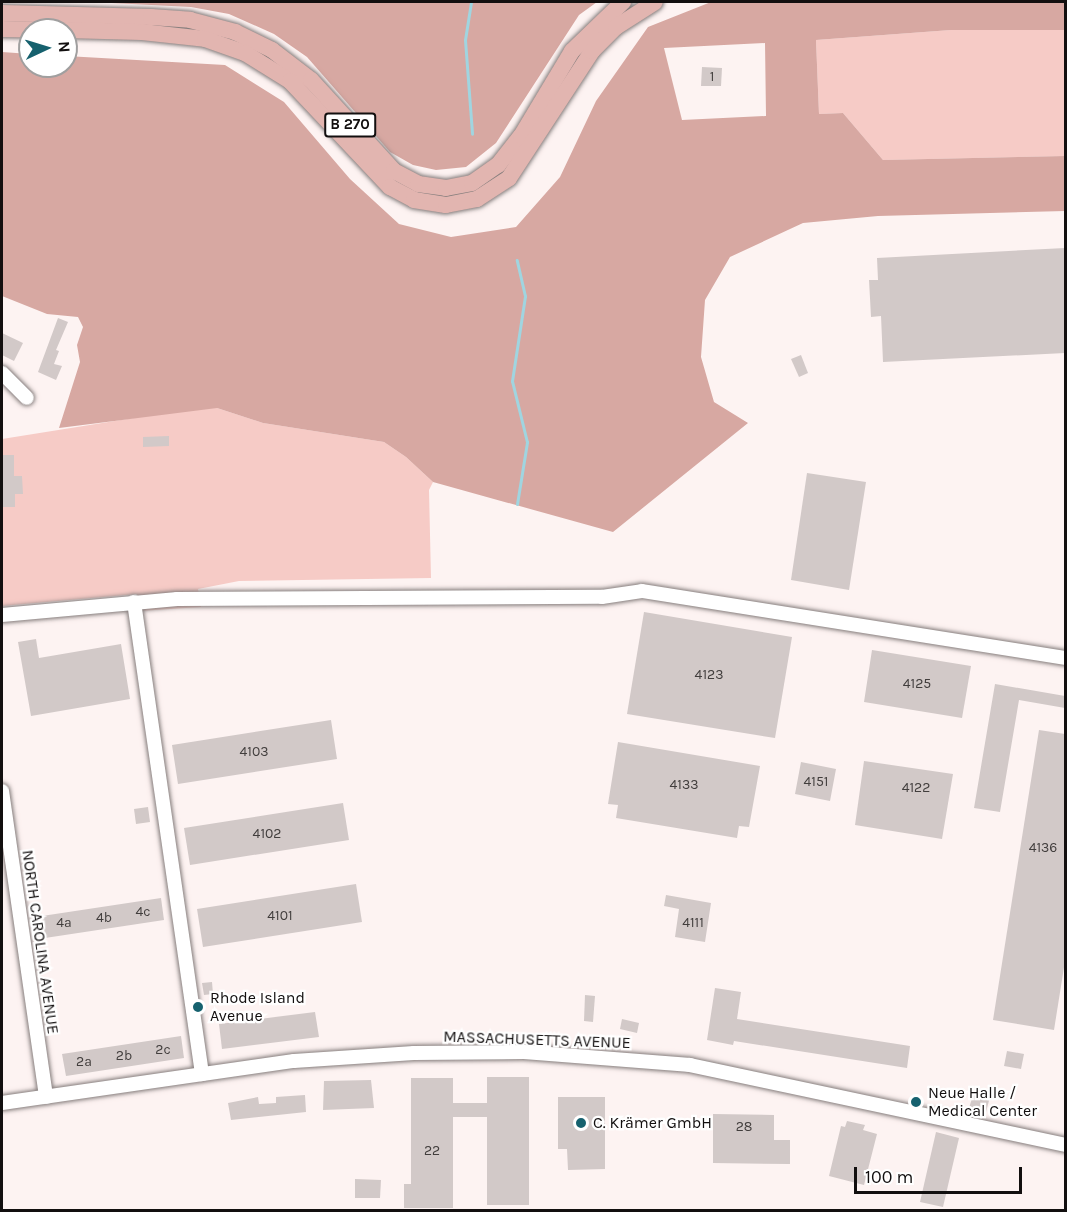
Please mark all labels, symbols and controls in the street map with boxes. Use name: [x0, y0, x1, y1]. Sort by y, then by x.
north arrow: [18, 18, 78, 78]
text: N: [55, 40, 74, 53]
house number: 1: [710, 69, 714, 85]
road number: B 270: [323, 113, 377, 137]
house number: 4123: [695, 667, 723, 683]
house number: 4125: [903, 676, 931, 692]
house number: 4103: [239, 744, 269, 760]
house number: 4151: [804, 774, 828, 790]
house number: 4133: [670, 777, 698, 793]
house number: 4122: [902, 780, 930, 796]
house number: 4102: [253, 826, 281, 842]
house number: 4136: [1029, 840, 1057, 856]
street label: NORTH CAROLINA AVENUE: [18, 849, 62, 1035]
house number: 4c: [135, 904, 151, 920]
house number: 4101: [267, 908, 293, 924]
house number: 4b: [96, 910, 112, 926]
house number: 4a: [56, 915, 72, 931]
house number: 4111: [682, 915, 704, 931]
place label: Rhode Island Avenue: [210, 988, 305, 1026]
marker: Rhode Island Avenue: [191, 1000, 205, 1014]
street label: MASSACHUSETTS AVENUE: [443, 1027, 631, 1053]
house number: 2c: [155, 1042, 171, 1058]
house number: 2b: [116, 1048, 132, 1064]
house number: 2a: [76, 1054, 92, 1070]
place label: Neue Halle / Medical Center: [928, 1083, 1037, 1121]
marker: Neue Halle / Medical Center: [909, 1095, 923, 1109]
place label: C. Krämer GmbH: [593, 1113, 712, 1133]
marker: C. Krämer GmbH: [574, 1116, 588, 1130]
house number: 28: [736, 1119, 752, 1135]
house number: 22: [424, 1143, 440, 1159]
scale bar: [857, 1155, 1025, 1193]
text: 100 m: [865, 1166, 913, 1188]

